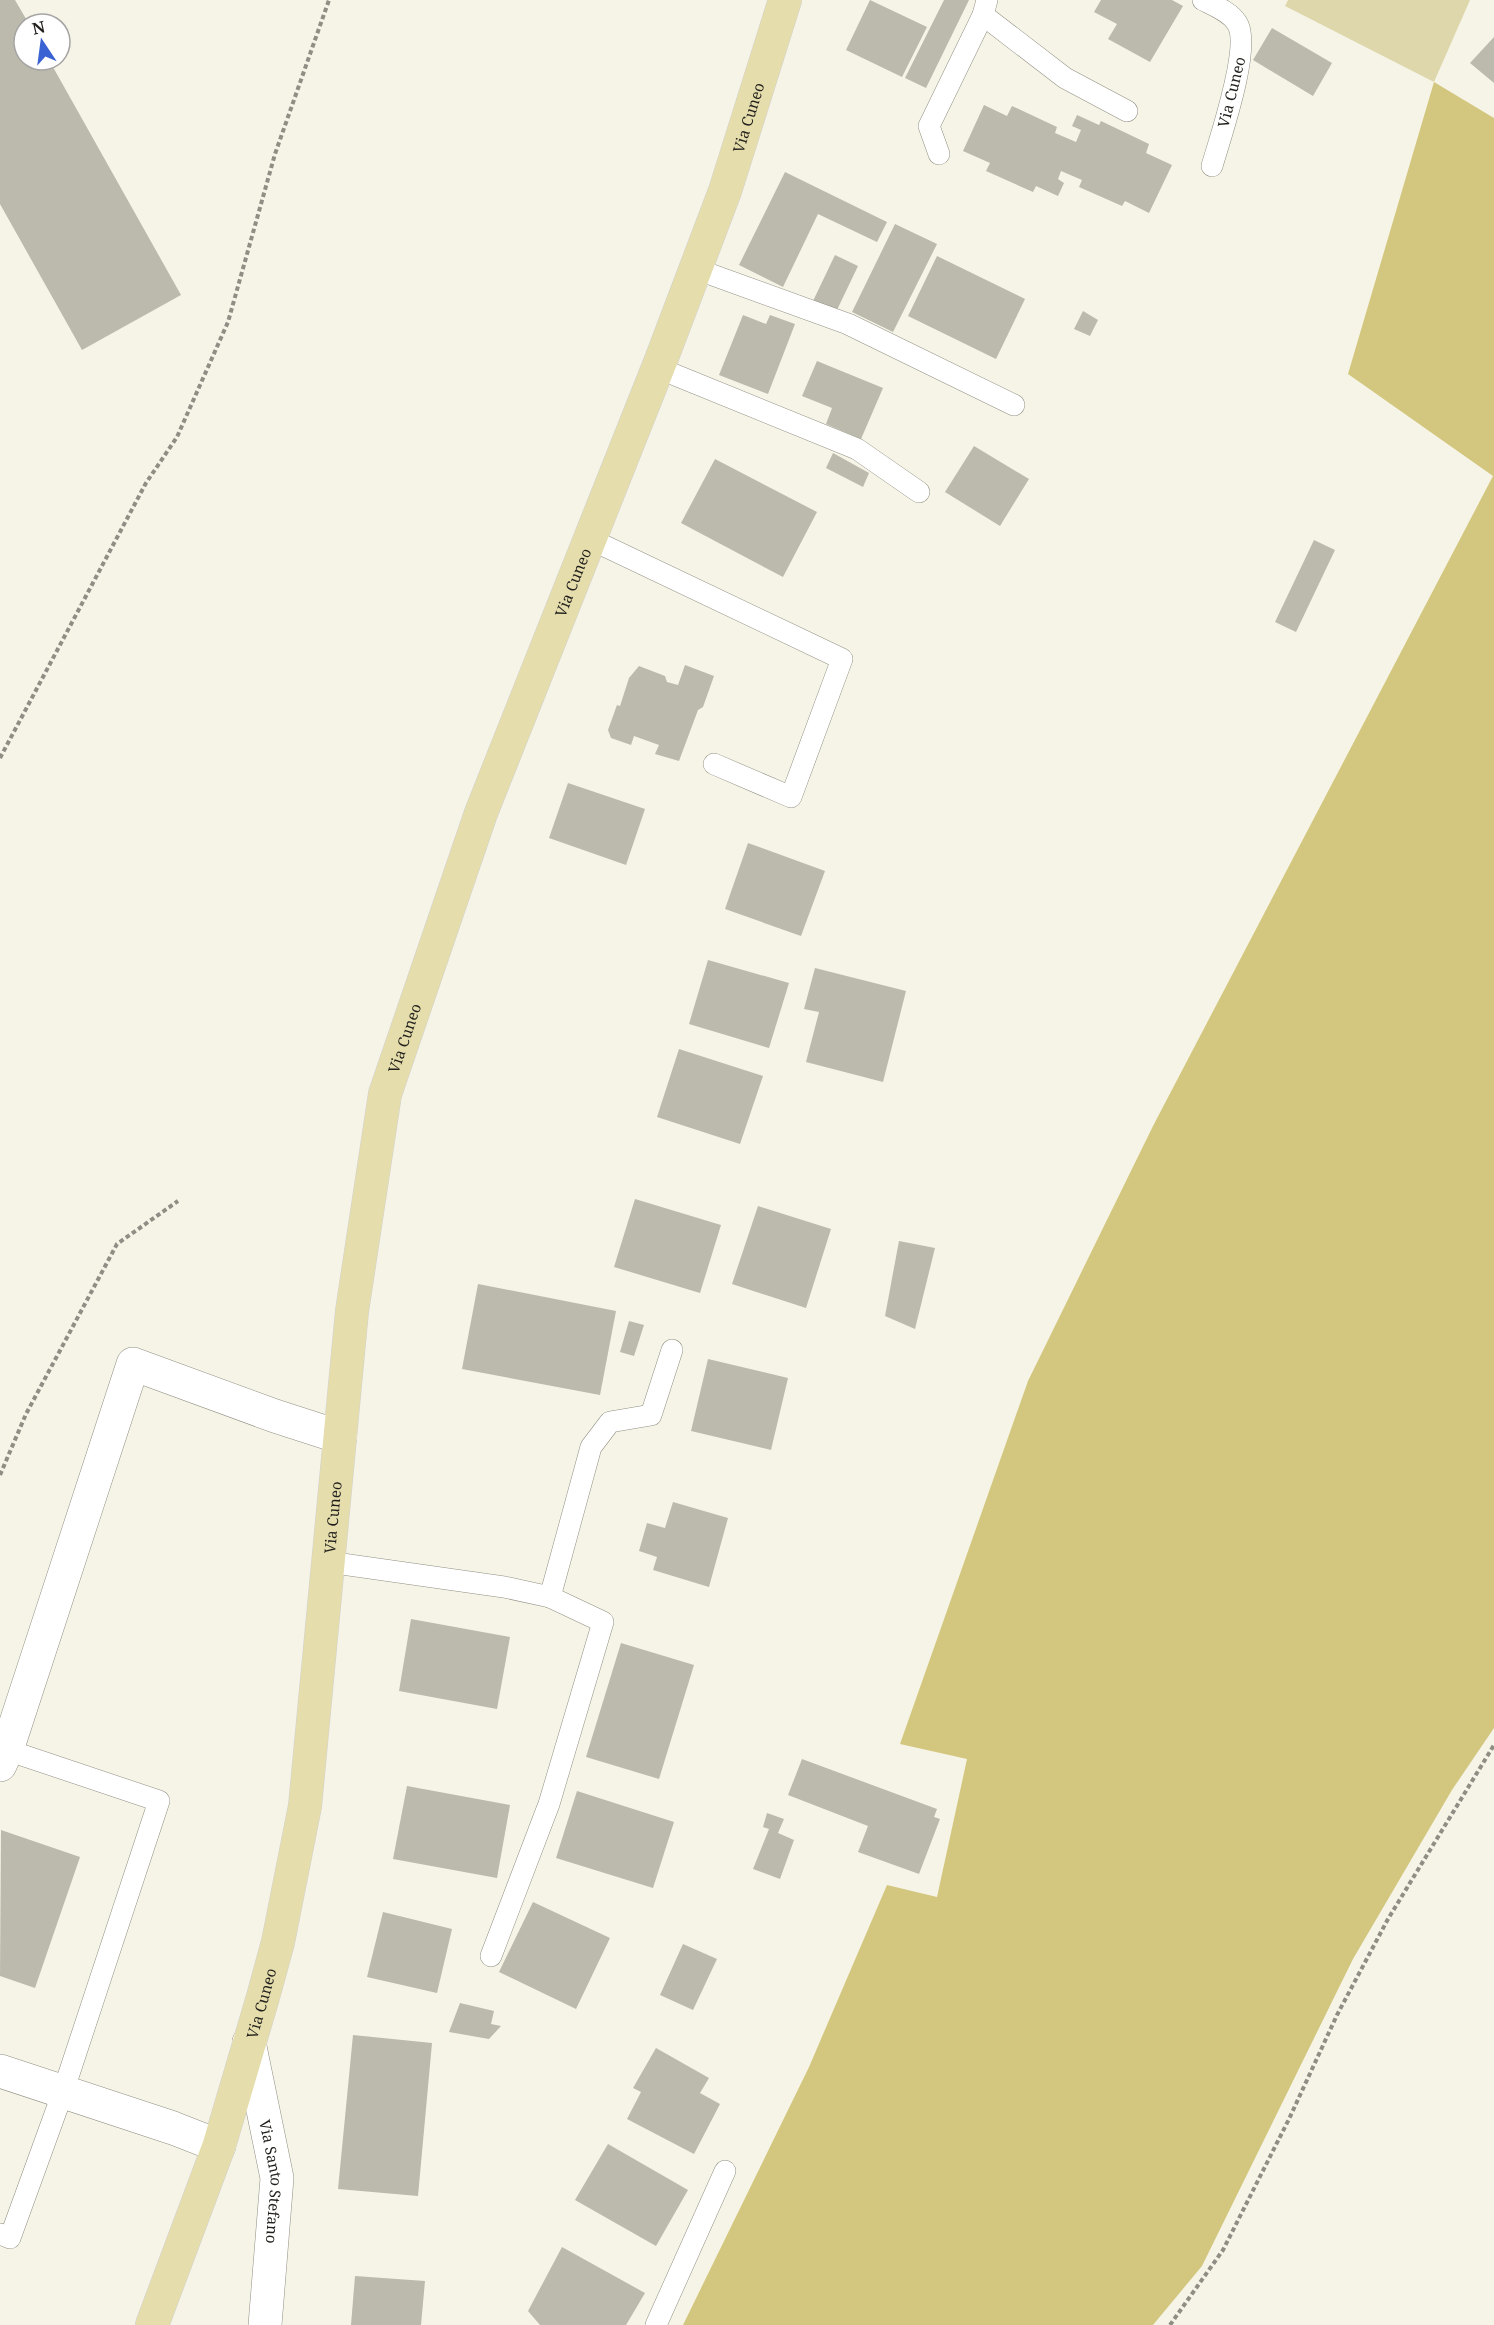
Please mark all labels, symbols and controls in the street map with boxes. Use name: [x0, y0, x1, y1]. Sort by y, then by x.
north arrow: [12, 12, 72, 72]
text: N: [30, 15, 48, 40]
street label: Via Cuneo: [1213, 54, 1249, 130]
street label: Via Cuneo: [728, 80, 768, 155]
street label: Via Cuneo: [550, 545, 595, 620]
street label: Via Cuneo: [383, 1001, 425, 1076]
street label: Via Cuneo: [319, 1480, 346, 1554]
street label: Via Cuneo: [241, 1966, 280, 2041]
street label: Via Santo Stefano: [255, 2118, 287, 2244]

